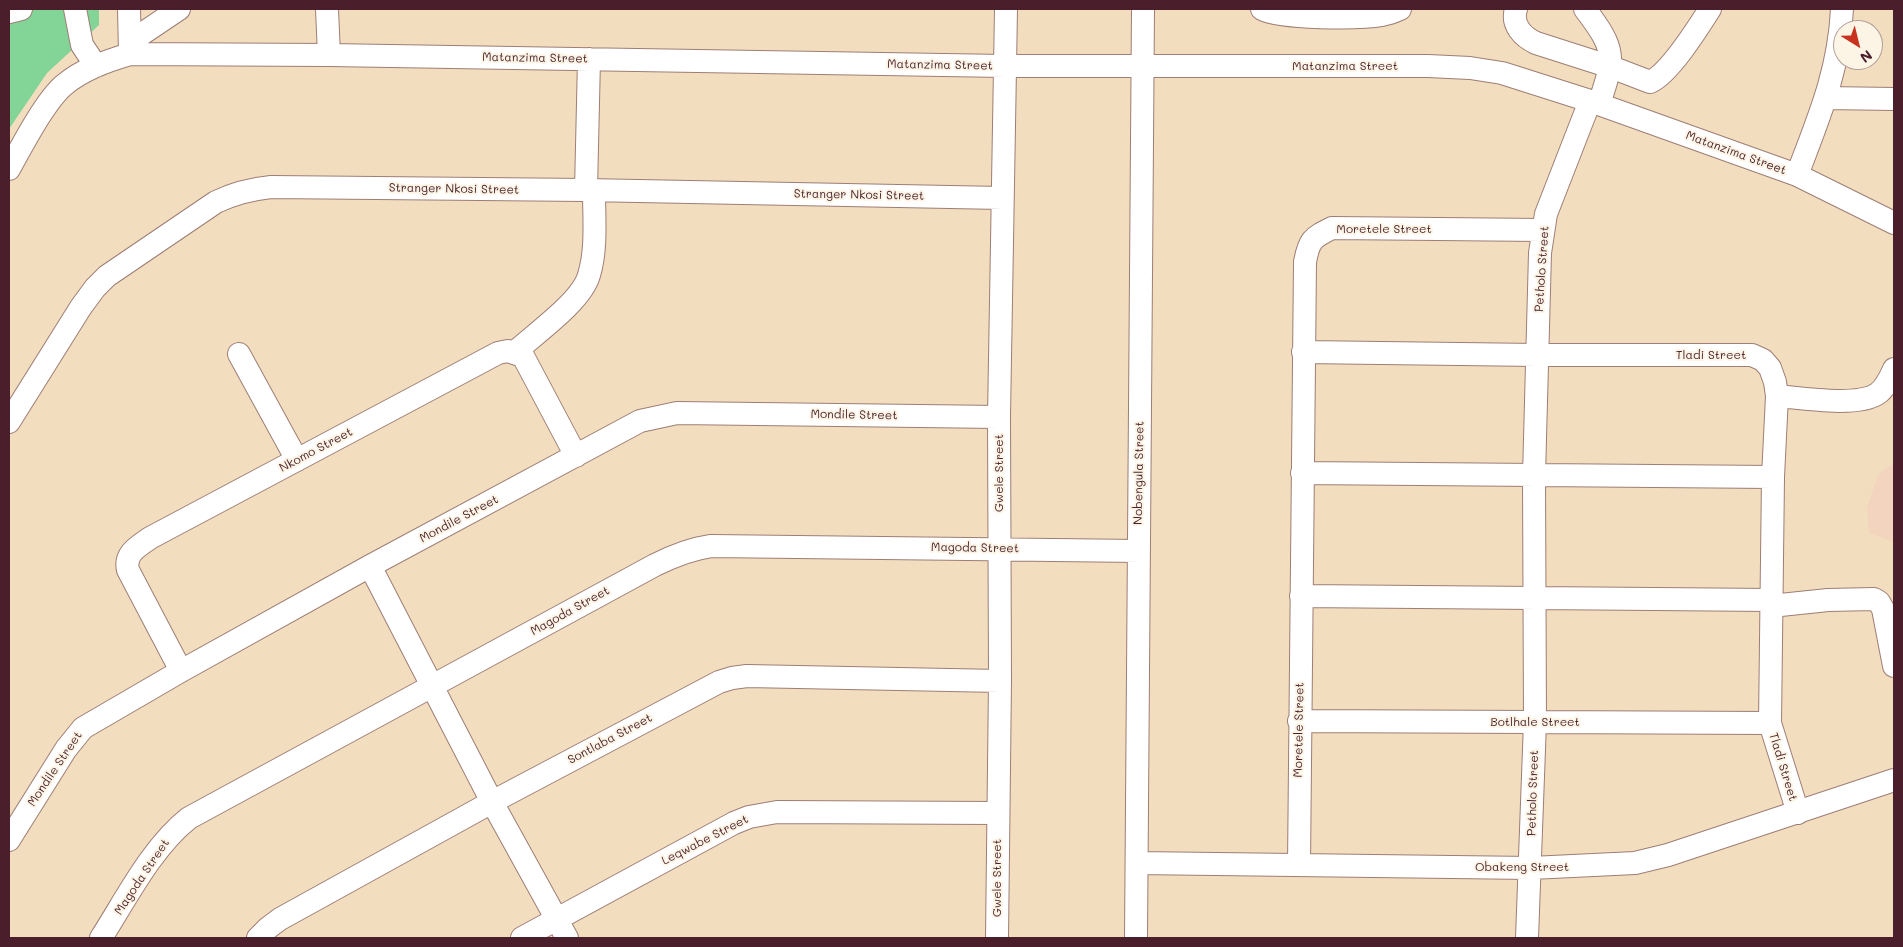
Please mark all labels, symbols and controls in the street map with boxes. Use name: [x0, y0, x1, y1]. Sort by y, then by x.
north arrow: [1833, 20, 1883, 70]
text: N: [1857, 46, 1876, 68]
street label: Matanzima Street: [482, 50, 588, 66]
street label: Matanzima Street: [887, 57, 993, 73]
street label: Matanzima Street: [1292, 59, 1398, 73]
street label: Matanzima Street: [1684, 128, 1788, 178]
street label: Stranger Nkosi Street: [389, 181, 519, 197]
street label: Stranger Nkosi Street: [794, 187, 924, 203]
street label: Moretele Street: [1336, 222, 1432, 236]
street label: Petholo Street: [1532, 226, 1552, 312]
street label: Tladi Street: [1676, 348, 1746, 362]
street label: Mondile Street: [810, 407, 898, 423]
street label: Nobengula Street: [1131, 421, 1147, 525]
street label: Nkomo Street: [277, 425, 355, 475]
street label: Gwele Street: [992, 434, 1006, 512]
street label: Mondile Street: [417, 492, 501, 546]
street label: Magoda Street: [931, 540, 1019, 556]
street label: Magoda Street: [528, 583, 612, 639]
street label: Moretele Street: [1291, 682, 1307, 778]
street label: Sontlaba Street: [565, 711, 655, 767]
street label: Botlhale Street: [1490, 715, 1580, 729]
street label: Mondile Street: [25, 729, 85, 809]
street label: Tladi Street: [1766, 731, 1800, 803]
street label: Petholo Street: [1524, 750, 1542, 836]
street label: Leqwabe Street: [659, 812, 751, 868]
street label: Magoda Street: [111, 836, 173, 918]
street label: Gwele Street: [990, 839, 1004, 917]
street label: Obakeng Street: [1475, 860, 1569, 874]

